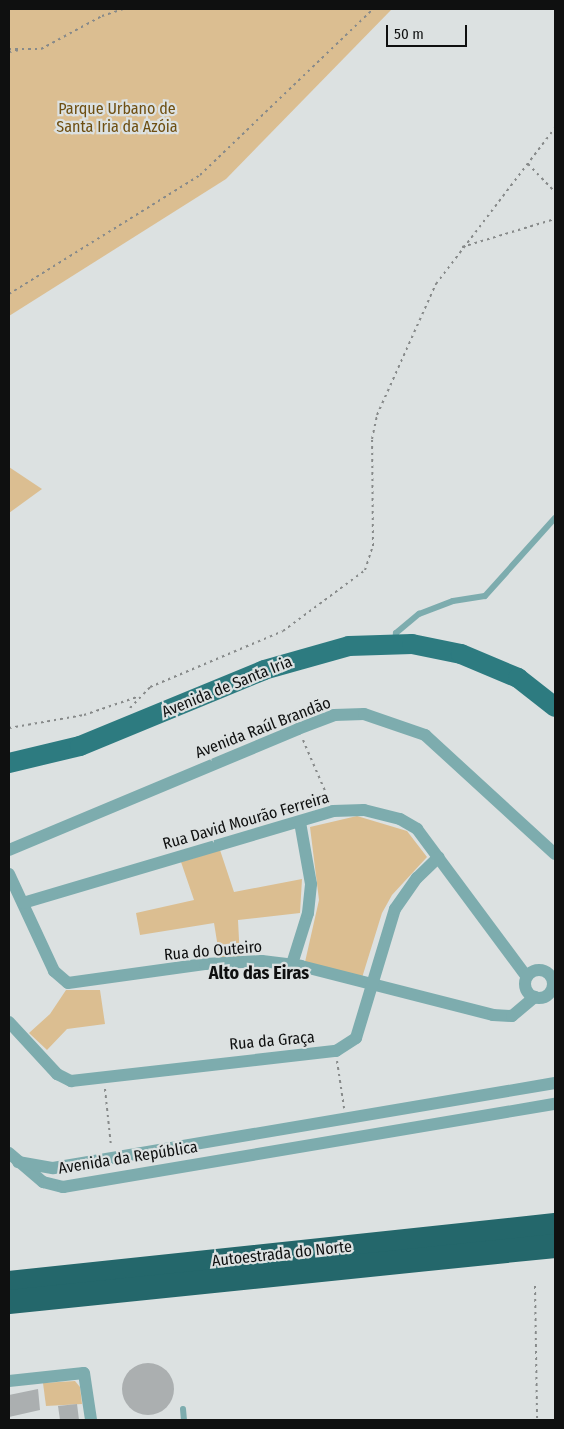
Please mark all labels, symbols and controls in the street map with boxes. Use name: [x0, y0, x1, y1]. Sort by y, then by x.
scale bar: [389, 15, 470, 47]
text: 50 m: [394, 25, 424, 43]
park label: Parque Urbano de Santa Iria da Azóia: [56, 99, 178, 137]
street label: Avenida de Santa Iria: [159, 652, 295, 722]
street label: Avenida Raúl Brandão: [192, 693, 334, 763]
street label: Rua David Mourão Ferreira: [161, 788, 331, 854]
street label: Rua do Outeiro: [163, 937, 263, 965]
district label: Alto das Eiras: [209, 962, 309, 984]
street label: Rua da Graça: [229, 1028, 315, 1054]
street label: Avenida da República: [57, 1138, 199, 1178]
street label: Autoestrada do Norte: [211, 1237, 353, 1271]

